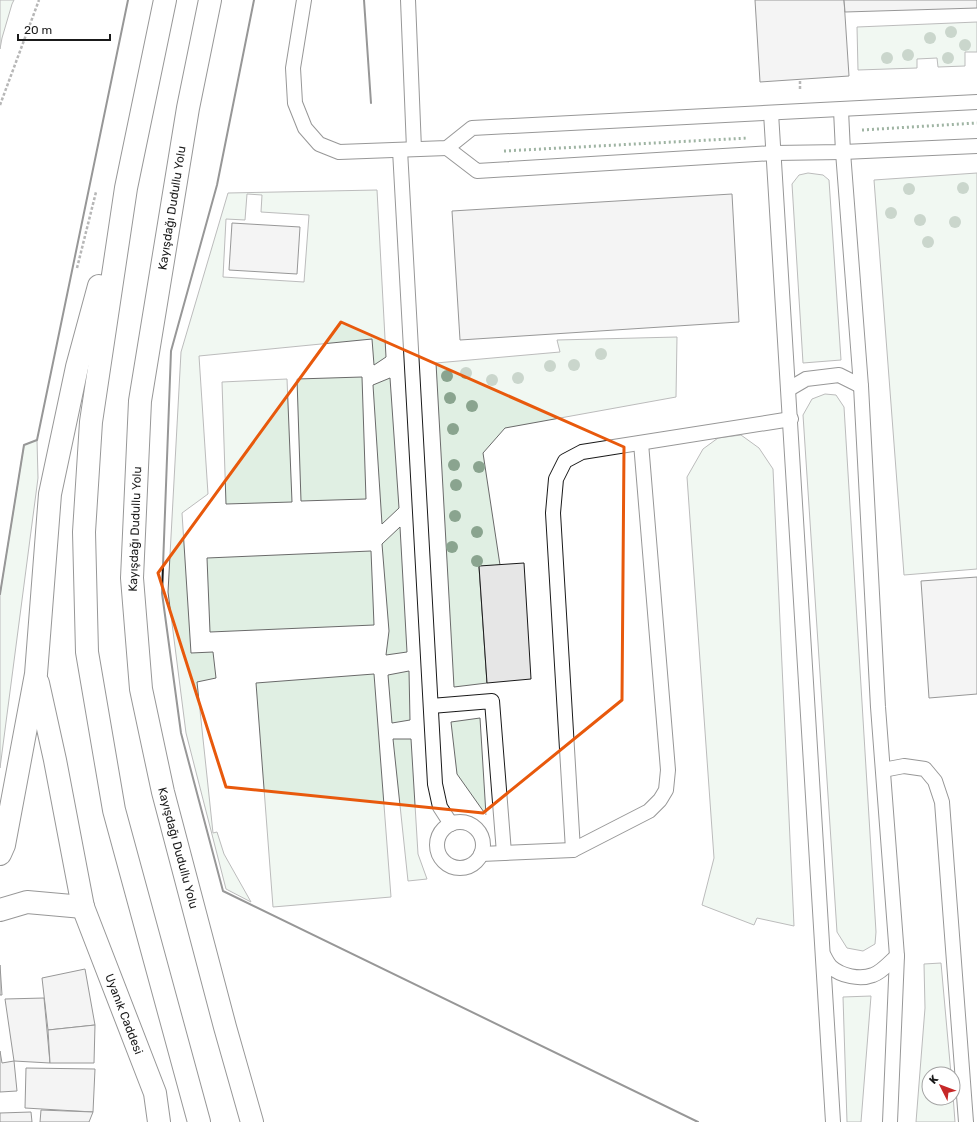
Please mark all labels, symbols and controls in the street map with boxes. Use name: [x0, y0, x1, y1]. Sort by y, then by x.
scale bar: [18, 16, 110, 42]
text: 20 m: [24, 23, 52, 37]
street label: Kayışdağı Dudullu Yolu: [155, 145, 189, 271]
street label: Kayışdağı Dudullu Yolu: [126, 466, 144, 592]
street label: Kayışdağı Dudullu Yolu: [155, 786, 201, 910]
street label: Uyanık Caddesi: [102, 972, 146, 1056]
north arrow: [921, 1066, 961, 1106]
text: K: [927, 1072, 942, 1087]

